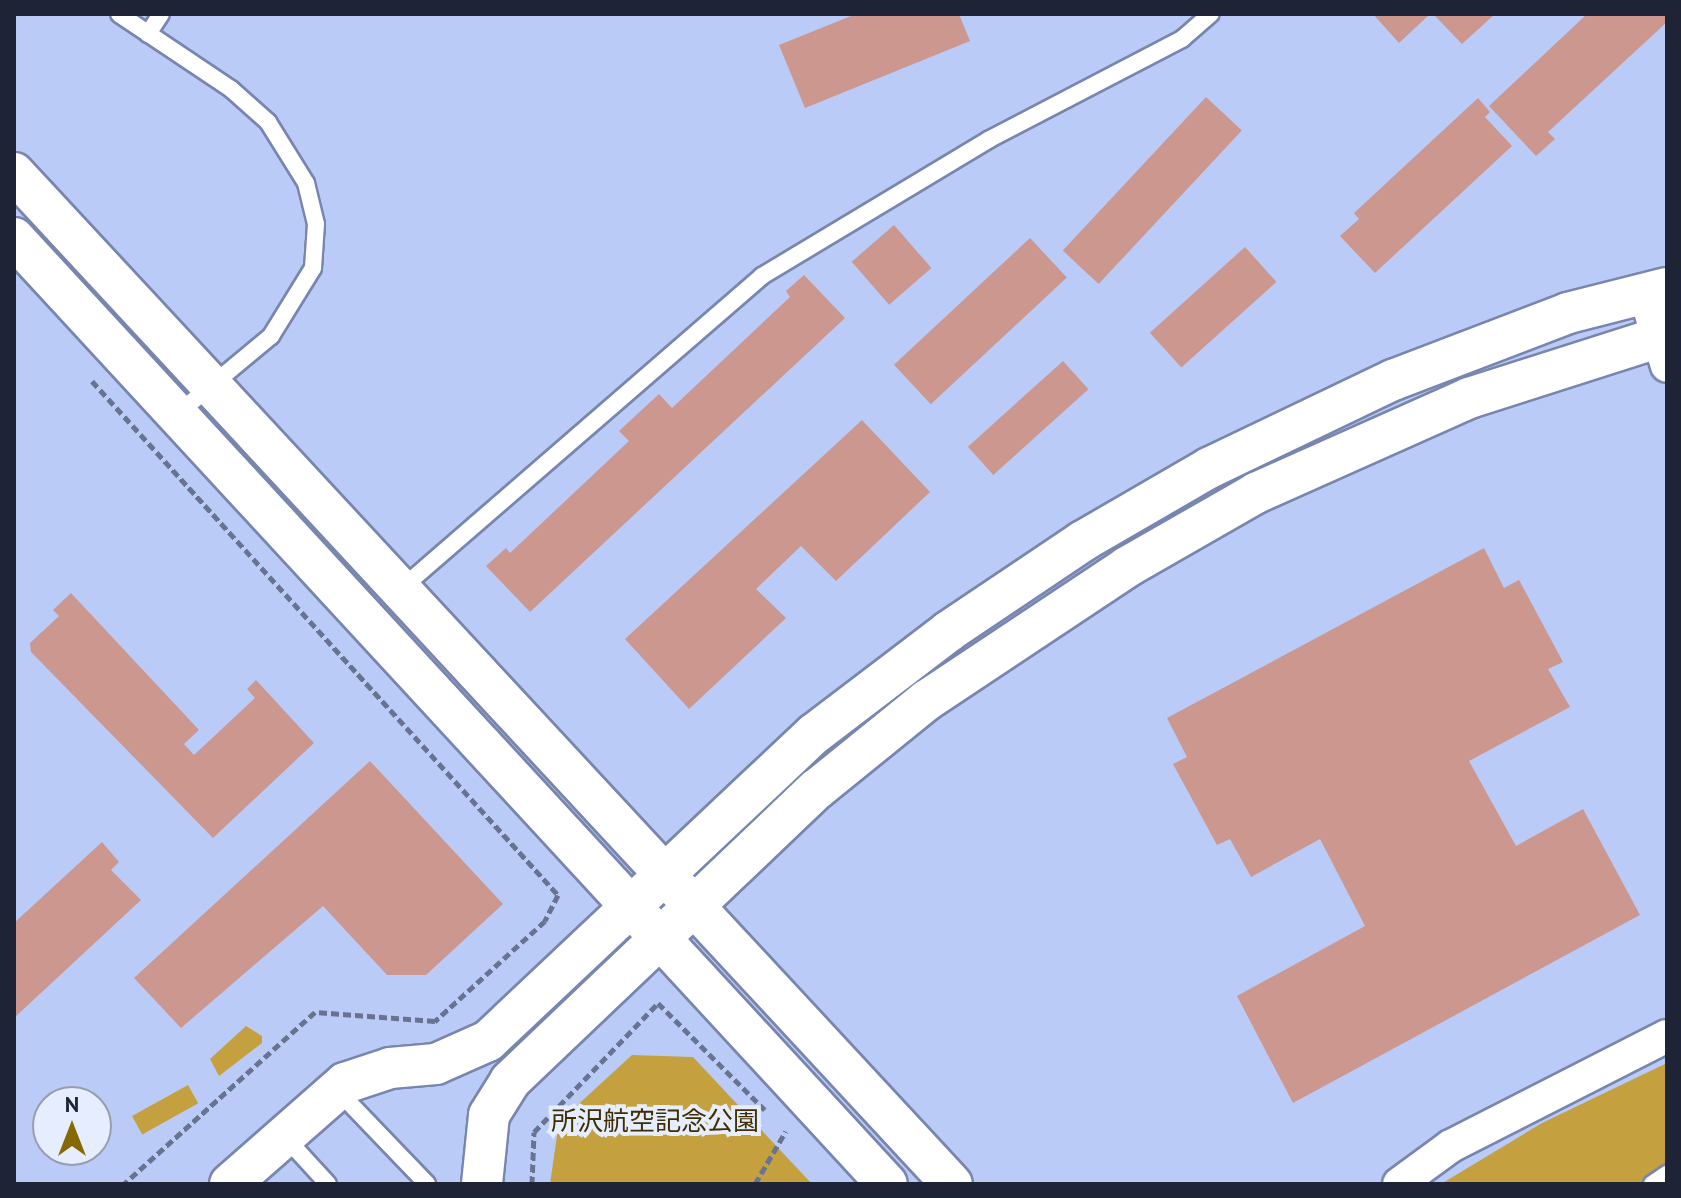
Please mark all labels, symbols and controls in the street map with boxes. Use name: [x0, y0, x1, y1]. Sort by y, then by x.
north arrow: [32, 1086, 112, 1166]
text: N: [65, 1090, 79, 1118]
park label: 所沢航空記念公園: [551, 1105, 759, 1137]

